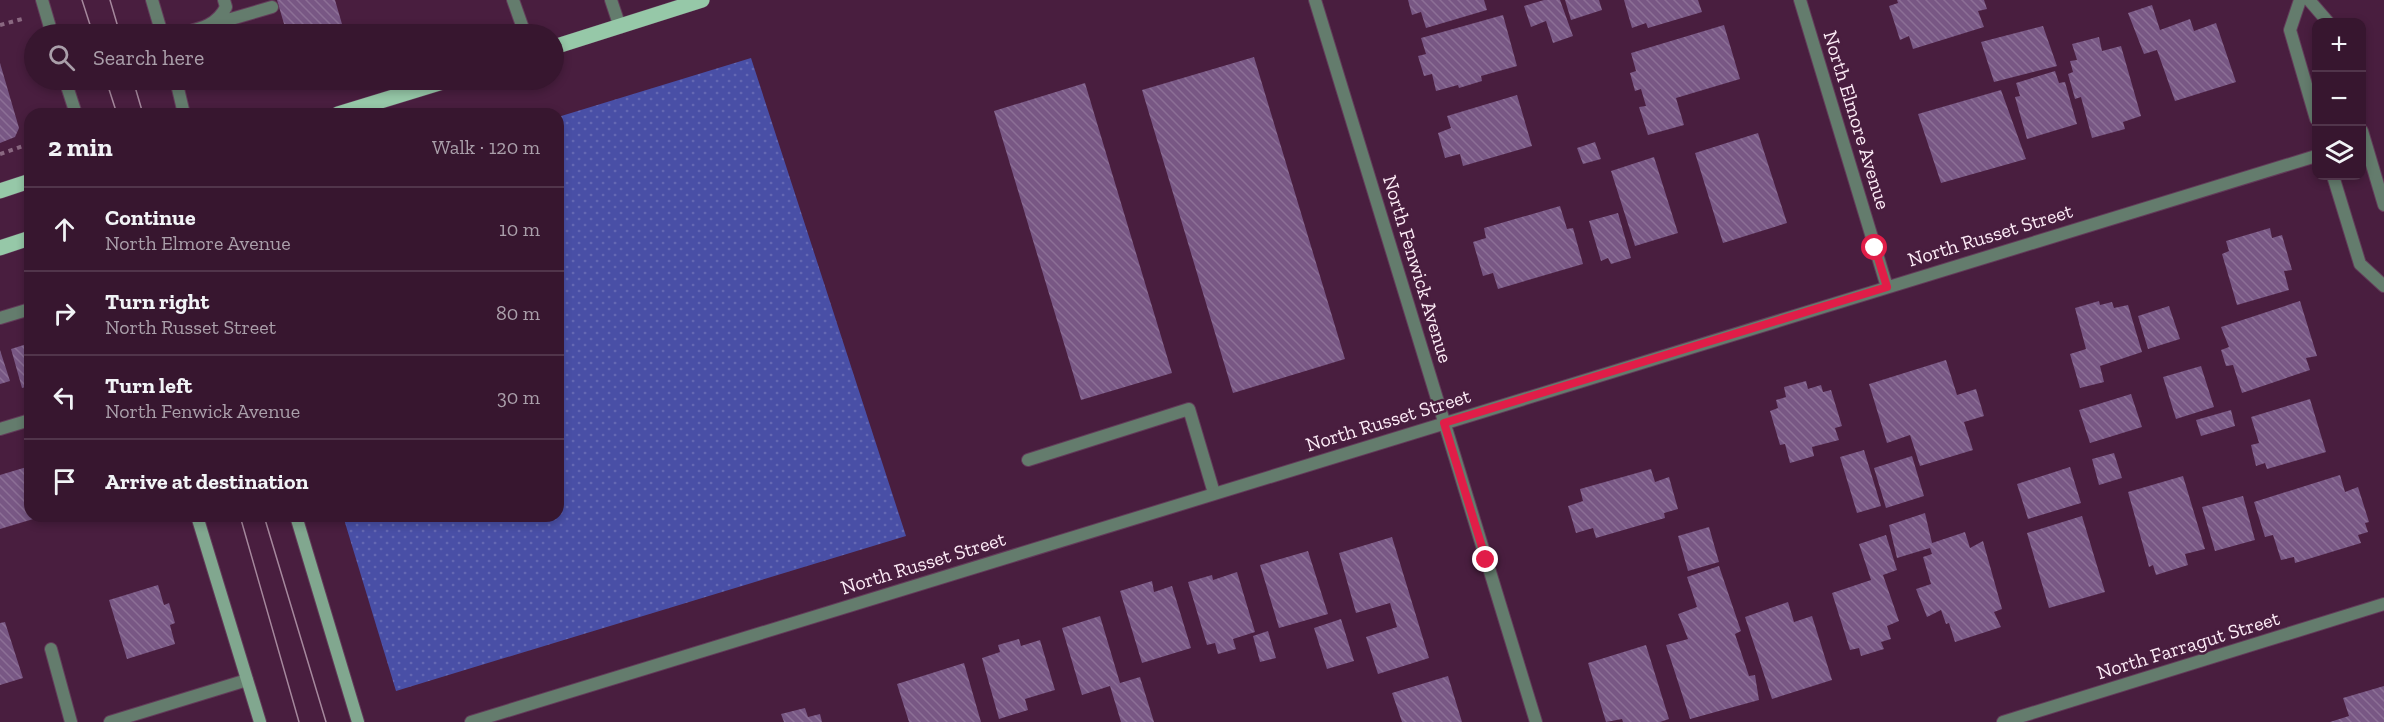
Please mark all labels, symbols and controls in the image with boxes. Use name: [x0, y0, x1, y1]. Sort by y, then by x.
map controls: [2312, 18, 2366, 180]
button: +: [2312, 18, 2366, 72]
search box: [24, 24, 564, 90]
street label: North Elmore Avenue: [1818, 28, 1896, 212]
icon: search: [45, 41, 78, 74]
text: Search here: [93, 44, 204, 71]
button: −: [2312, 72, 2366, 126]
button: layers: [2312, 126, 2366, 180]
text: 2 min: [48, 131, 113, 163]
text: Walk · 120 m: [432, 135, 540, 159]
street label: North Fenwick Avenue: [1378, 172, 1458, 366]
street label: North Russet Street: [1905, 198, 2076, 271]
text: Continue: [105, 204, 196, 231]
icon: ahead: [48, 213, 81, 246]
text: 10 m: [499, 217, 540, 241]
text: North Elmore Avenue: [105, 231, 291, 255]
route start: [1861, 234, 1887, 260]
text: Turn right: [105, 288, 209, 315]
icon: right: [48, 297, 81, 330]
text: 80 m: [496, 301, 540, 325]
text: North Russet Street: [105, 315, 276, 339]
text: Turn left: [105, 372, 192, 399]
icon: left: [48, 381, 81, 414]
street label: North Russet Street: [1303, 383, 1474, 456]
text: 30 m: [497, 385, 540, 409]
text: North Fenwick Avenue: [105, 399, 300, 423]
icon: arrive: [48, 465, 81, 498]
text: Arrive at destination: [105, 468, 308, 495]
street label: North Russet Street: [838, 526, 1009, 599]
route end: [1472, 546, 1498, 572]
street label: North Farragut Street: [2094, 606, 2283, 684]

